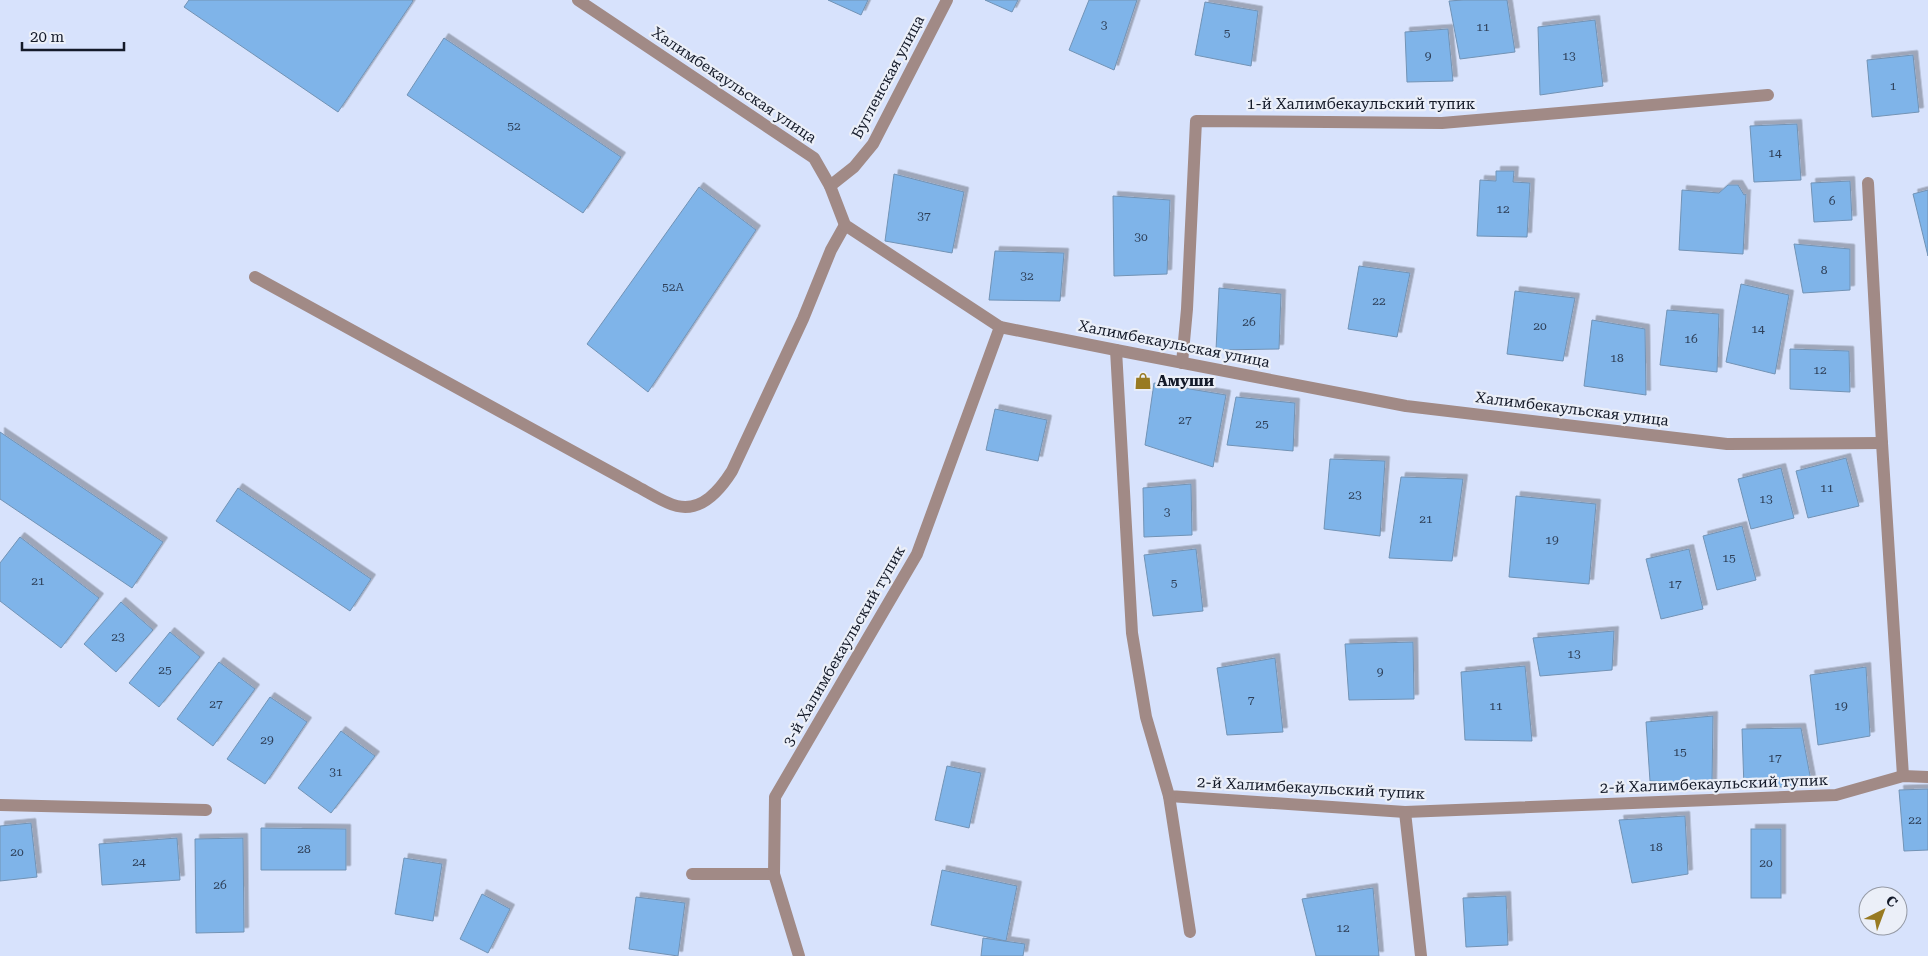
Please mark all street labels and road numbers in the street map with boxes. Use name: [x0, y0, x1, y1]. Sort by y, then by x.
street label: Бугленская улица: [848, 12, 928, 142]
street label: Халимбекаульская улица: [648, 23, 820, 147]
street label: 1-й Халимбекаульский тупик: [1247, 95, 1476, 113]
street label: Халимбекаульская улица: [1077, 317, 1271, 371]
street label: Халимбекаульская улица: [1474, 388, 1670, 430]
street label: 3-й Халимбекаульский тупик: [779, 542, 909, 749]
street label: 2-й Халимбекаульский тупик: [1600, 771, 1829, 797]
street label: 2-й Халимбекаульский тупик: [1196, 773, 1426, 803]

